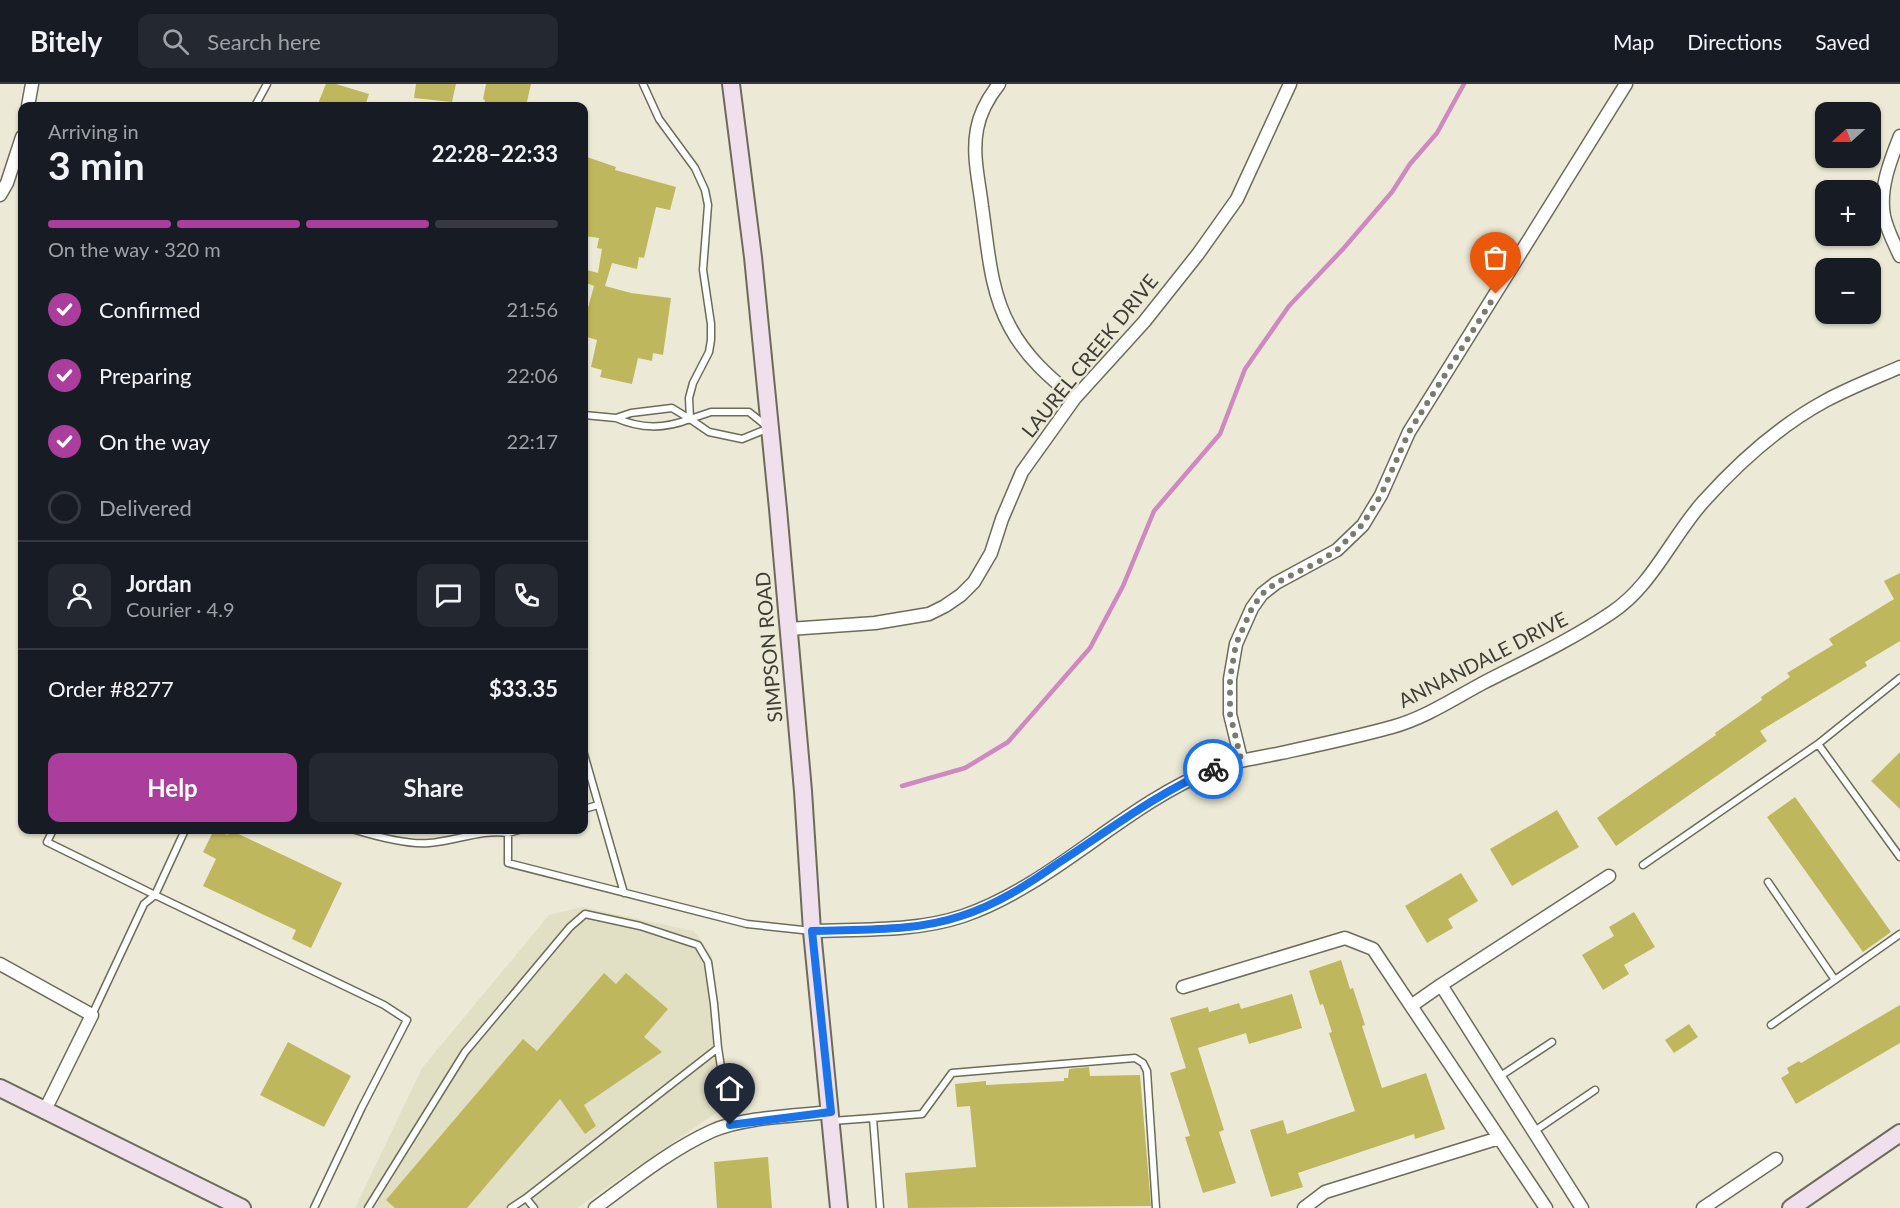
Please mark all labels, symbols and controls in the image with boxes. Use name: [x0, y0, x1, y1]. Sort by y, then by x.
search box: [138, 14, 558, 68]
text: Bitely: [30, 24, 102, 58]
icon: search: [159, 25, 192, 58]
text: Search here: [207, 28, 321, 55]
text: Map: [1613, 29, 1654, 54]
text: Directions: [1687, 29, 1782, 54]
text: Saved: [1815, 29, 1870, 54]
north arrow: [1815, 102, 1881, 168]
map controls: [1815, 102, 1881, 324]
text: Arriving in: [48, 119, 139, 143]
text: 22:28–22:33: [432, 140, 558, 167]
text: 3 min: [48, 142, 145, 188]
button: +: [1815, 180, 1881, 246]
pin: [1470, 232, 1521, 294]
text: On the way · 320 m: [48, 237, 221, 261]
icon: bag: [1479, 241, 1512, 274]
button: −: [1815, 258, 1881, 324]
street label: LAUREL CREEK DRIVE: [1016, 269, 1162, 442]
icon: check: [48, 293, 81, 326]
text: Confirmed: [99, 296, 201, 323]
text: 21:56: [507, 297, 558, 321]
icon: check: [48, 359, 81, 392]
text: Preparing: [99, 362, 191, 389]
text: 22:06: [507, 363, 558, 387]
icon: check: [48, 425, 81, 458]
text: On the way: [99, 428, 210, 455]
text: 22:17: [507, 429, 558, 453]
text: Delivered: [99, 494, 192, 521]
button: person: [48, 564, 111, 627]
button: chat: [417, 564, 480, 627]
button: phone: [495, 564, 558, 627]
text: Jordan: [126, 570, 192, 597]
street label: SIMPSON ROAD: [749, 571, 787, 723]
text: Courier · 4.9: [126, 597, 235, 621]
street label: ANNANDALE DRIVE: [1394, 606, 1571, 712]
text: Order #8277: [48, 675, 174, 702]
text: $33.35: [489, 675, 558, 702]
courier: [1183, 739, 1243, 799]
button: Help: [48, 753, 297, 822]
button: Share: [309, 753, 558, 822]
icon: bike: [1197, 753, 1230, 786]
pin: [704, 1063, 755, 1125]
icon: home: [713, 1072, 746, 1105]

